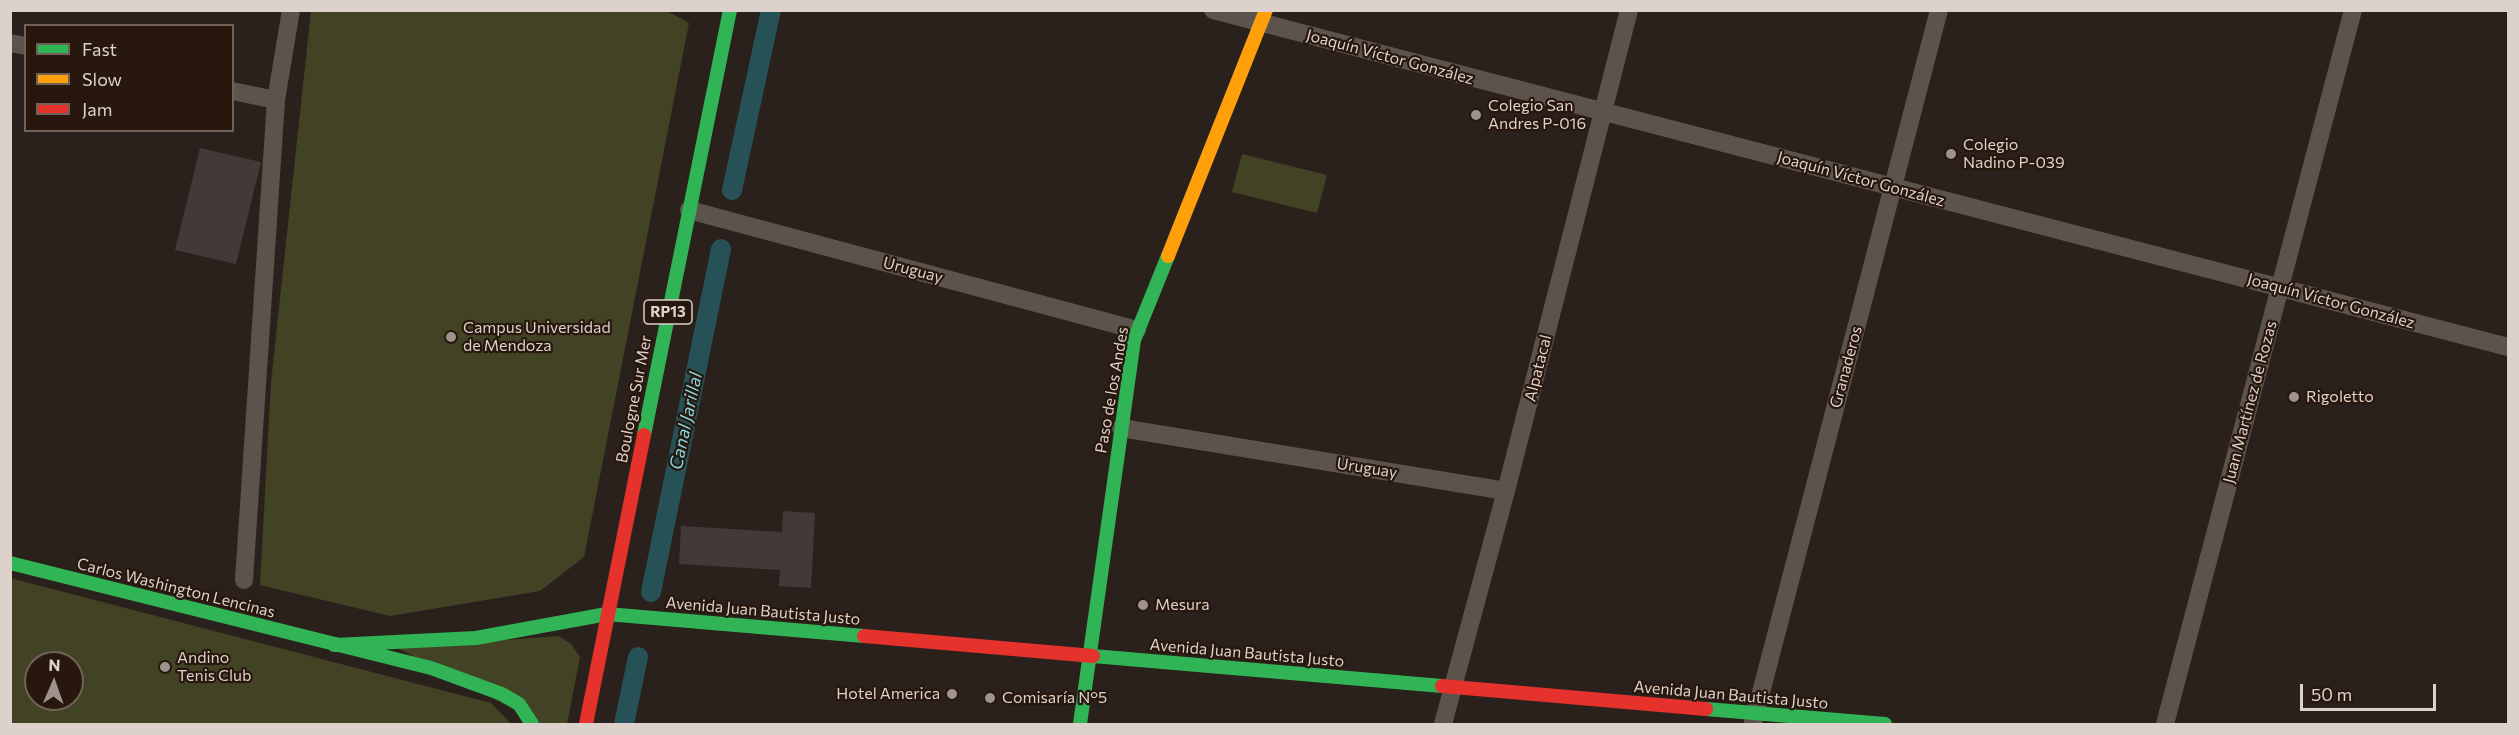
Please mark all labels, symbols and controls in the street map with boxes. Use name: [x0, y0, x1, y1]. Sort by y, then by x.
legend: [24, 24, 234, 132]
street label: Joaquín Víctor González: [1304, 25, 1476, 89]
text: Fast: [82, 38, 117, 60]
text: Slow: [82, 68, 122, 90]
place label: Colegio San Andres P-016: [1488, 96, 1586, 134]
text: Jam: [82, 98, 112, 120]
marker: Colegio San Andres P-016: [1469, 108, 1483, 122]
place label: Colegio Nadino P-039: [1963, 135, 2065, 173]
street label: Joaquín Víctor González: [1775, 147, 1947, 211]
marker: Colegio Nadino P-039: [1944, 147, 1958, 161]
street label: Uruguay: [881, 253, 945, 287]
street label: Joaquín Víctor González: [2245, 269, 2417, 333]
road number: RP13: [644, 300, 692, 324]
place label: Campus Universidad de Mendoza: [463, 318, 611, 356]
street label: Juan Martínez de Rozas: [2219, 319, 2281, 485]
street label: Granaderos: [1826, 324, 1866, 410]
street label: Paso de los Andes: [1091, 325, 1133, 455]
marker: Campus Universidad de Mendoza: [444, 330, 458, 344]
street label: Alpatacal: [1520, 333, 1556, 403]
street label: Boulogne Sur Mer: [612, 334, 656, 464]
water label: Canal Jarillal: [665, 370, 707, 472]
place label: Rigoletto: [2306, 387, 2374, 407]
marker: Rigoletto: [2287, 390, 2301, 404]
street label: Uruguay: [1335, 454, 1399, 482]
street label: Carlos Washington Lencinas: [75, 554, 277, 622]
street label: Avenida Juan Bautista Justo: [665, 593, 861, 629]
place label: Mesura: [1155, 595, 1210, 615]
marker: Mesura: [1136, 598, 1150, 612]
street label: Avenida Juan Bautista Justo: [1149, 635, 1345, 671]
place label: Andino Tenis Club: [177, 648, 252, 686]
north arrow: [24, 651, 84, 711]
text: N: [48, 655, 61, 674]
marker: Andino Tenis Club: [158, 660, 172, 674]
scale bar: [2303, 672, 2440, 710]
street label: Avenida Juan Bautista Justo: [1633, 677, 1829, 713]
text: 50 m: [2311, 683, 2352, 705]
place label: Hotel America: [836, 684, 940, 704]
marker: Hotel America: [945, 687, 959, 701]
place label: Comisaría N°5: [1002, 688, 1107, 708]
marker: Comisaría N°5: [983, 691, 997, 705]

